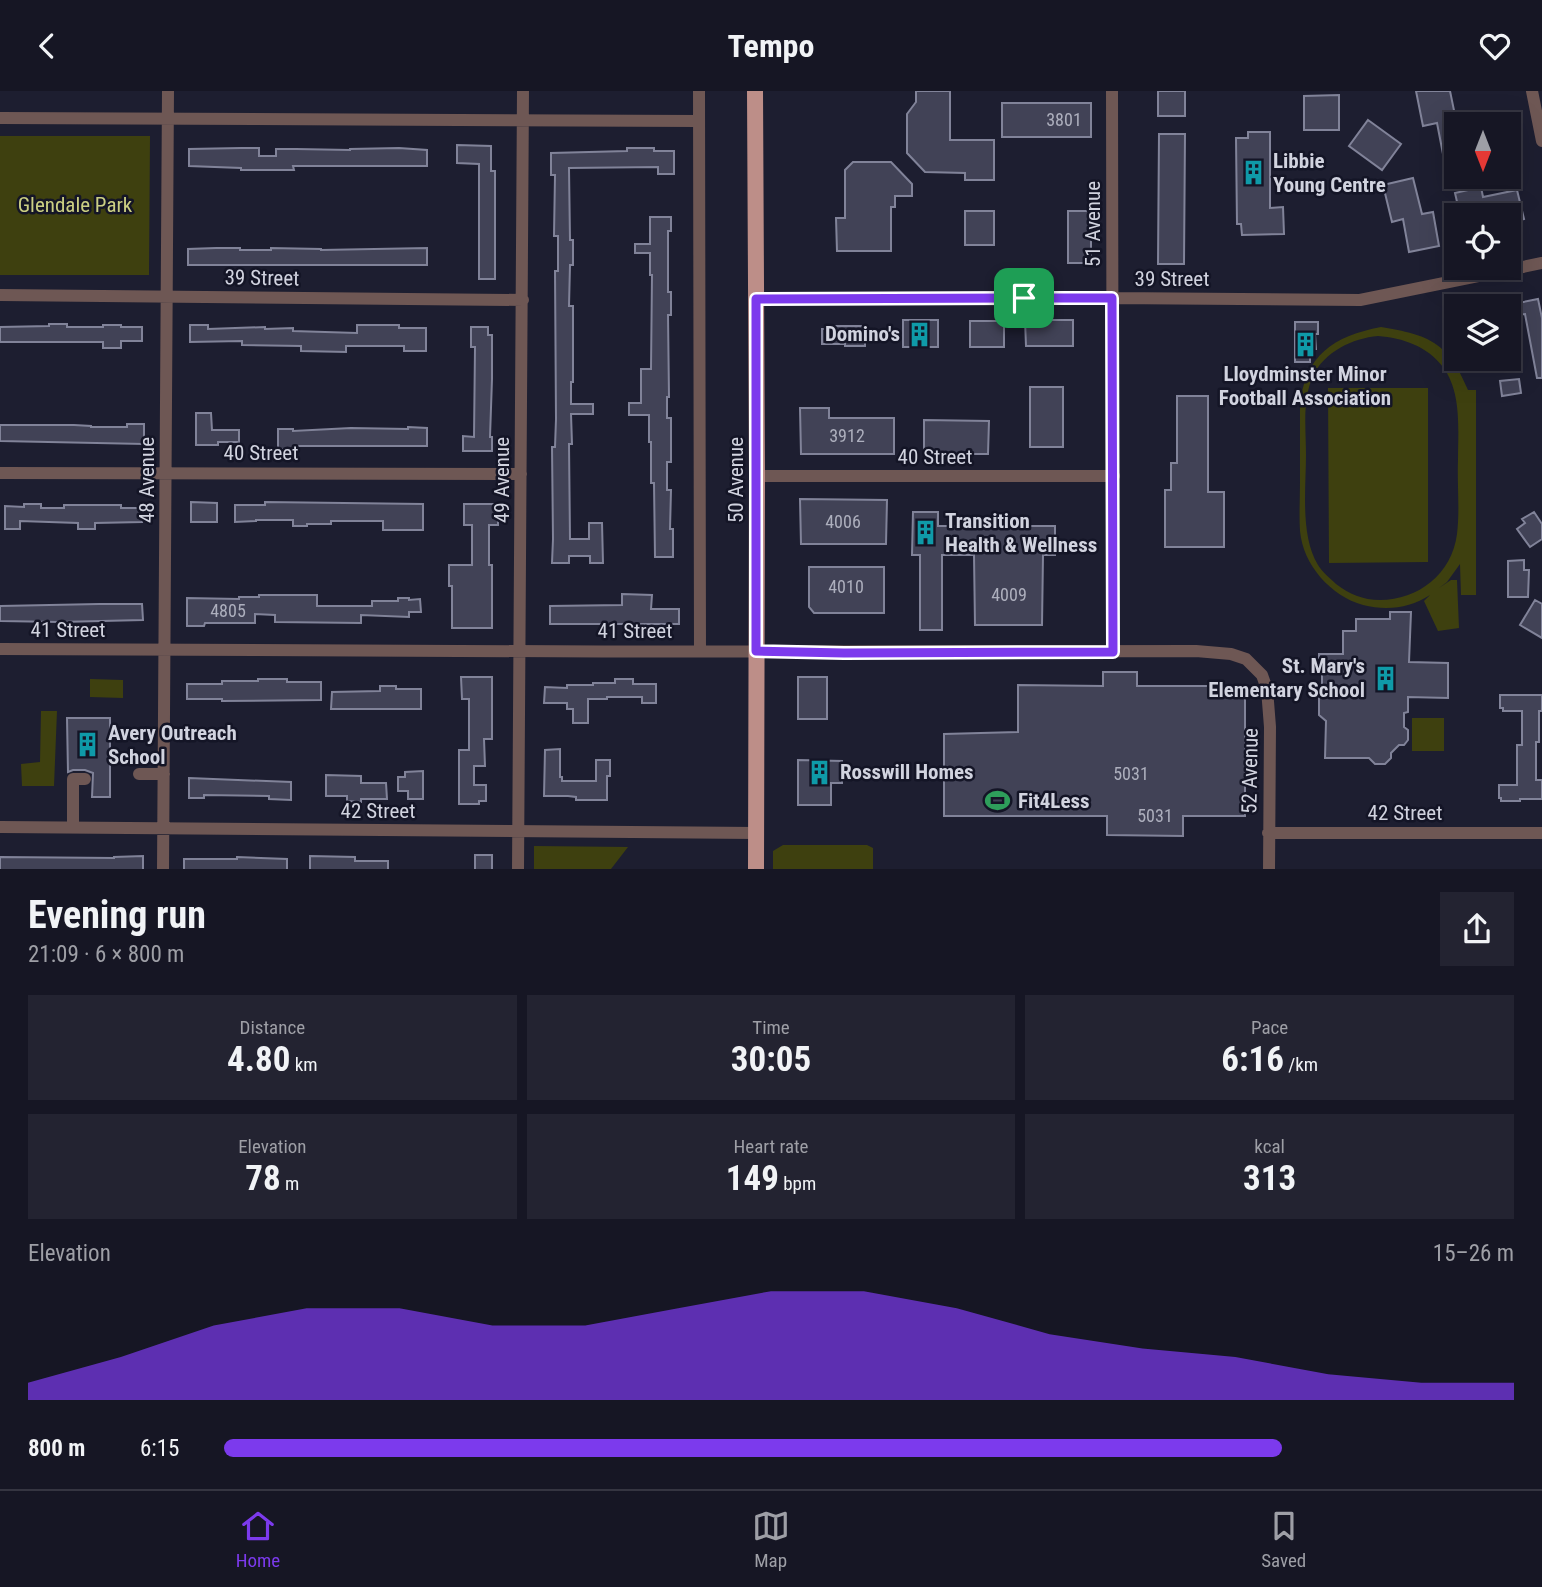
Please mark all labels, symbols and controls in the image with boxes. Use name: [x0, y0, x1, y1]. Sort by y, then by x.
icon: back: [28, 27, 66, 65]
text: Tempo: [728, 27, 814, 65]
icon: heart: [1476, 27, 1514, 65]
house number: 3801: [1046, 109, 1082, 130]
north arrow: [1444, 112, 1521, 189]
map controls: [1444, 112, 1521, 371]
place label: Libbie Young Centre: [1273, 149, 1386, 197]
building icon: Libbie Young Centre: [1239, 159, 1267, 187]
street label: 51 Avenue: [1081, 181, 1105, 267]
park label: Glendale Park: [18, 193, 133, 217]
button: locate: [1444, 203, 1521, 280]
street label: 39 Street: [224, 265, 300, 291]
street label: 39 Street: [1135, 267, 1209, 291]
pin: [994, 268, 1054, 328]
icon: arrive: [1005, 279, 1043, 317]
button: layers: [1444, 294, 1521, 371]
building icon: Domino's: [906, 320, 934, 348]
place label: Domino's: [825, 322, 900, 346]
building icon: Lloydminster Minor Football Association: [1291, 331, 1319, 359]
place label: Lloydminster Minor Football Association: [1219, 362, 1391, 410]
house number: 3912: [829, 425, 865, 446]
street label: 48 Avenue: [135, 437, 159, 523]
street label: 49 Avenue: [490, 437, 514, 523]
street label: 50 Avenue: [724, 437, 748, 523]
street label: 40 Street: [224, 441, 298, 465]
street label: 40 Street: [898, 445, 972, 469]
place label: Transition Health & Wellness: [945, 509, 1097, 557]
house number: 4006: [825, 511, 861, 532]
building icon: Transition Health & Wellness: [911, 519, 939, 547]
house number: 4010: [828, 576, 864, 597]
house number: 4009: [991, 584, 1027, 605]
house number: 4805: [210, 600, 246, 621]
street label: 41 Street: [31, 618, 105, 642]
street label: 41 Street: [598, 619, 672, 643]
place label: St. Mary's Elementary School: [1208, 654, 1365, 702]
building icon: St. Mary's Elementary School: [1371, 664, 1399, 692]
place label: Avery Outreach School: [108, 721, 237, 769]
street label: 52 Avenue: [1237, 728, 1263, 814]
building icon: Avery Outreach School: [74, 731, 102, 759]
building icon: Rosswill Homes: [806, 758, 834, 786]
place label: Rosswill Homes: [840, 760, 974, 784]
house number: 5031: [1113, 763, 1149, 784]
sports icon: Fit4Less: [984, 787, 1012, 815]
place label: Fit4Less: [1018, 789, 1090, 813]
street label: 42 Street: [341, 799, 415, 823]
street label: 42 Street: [1368, 801, 1442, 825]
house number: 5031: [1137, 805, 1173, 826]
button: share: [1440, 892, 1514, 966]
text: Evening run: [28, 893, 206, 937]
text: 21:09 · 6 × 800 m: [28, 941, 184, 968]
text: Distance: [240, 1016, 305, 1039]
text: Time: [752, 1016, 790, 1039]
text: Pace: [1251, 1016, 1288, 1039]
text: 4.80: [227, 1039, 290, 1080]
text: 30:05: [731, 1039, 811, 1080]
text: 6:16: [1221, 1039, 1284, 1080]
text: km: [290, 1053, 318, 1076]
text: /km: [1284, 1053, 1318, 1076]
text: Elevation: [238, 1135, 307, 1158]
text: Heart rate: [733, 1135, 809, 1158]
text: kcal: [1254, 1135, 1285, 1158]
text: 78: [245, 1158, 281, 1199]
text: 149: [726, 1158, 779, 1199]
text: 313: [1243, 1158, 1296, 1199]
text: m: [281, 1172, 299, 1195]
text: bpm: [779, 1172, 816, 1195]
text: Elevation: [28, 1240, 111, 1267]
text: 15–26 m: [1433, 1240, 1514, 1267]
text: 800 m: [28, 1435, 85, 1462]
text: 6:15: [140, 1435, 179, 1462]
tab: Home: [236, 1507, 280, 1572]
tab: Map: [752, 1507, 790, 1572]
tab: Saved: [1261, 1507, 1306, 1572]

